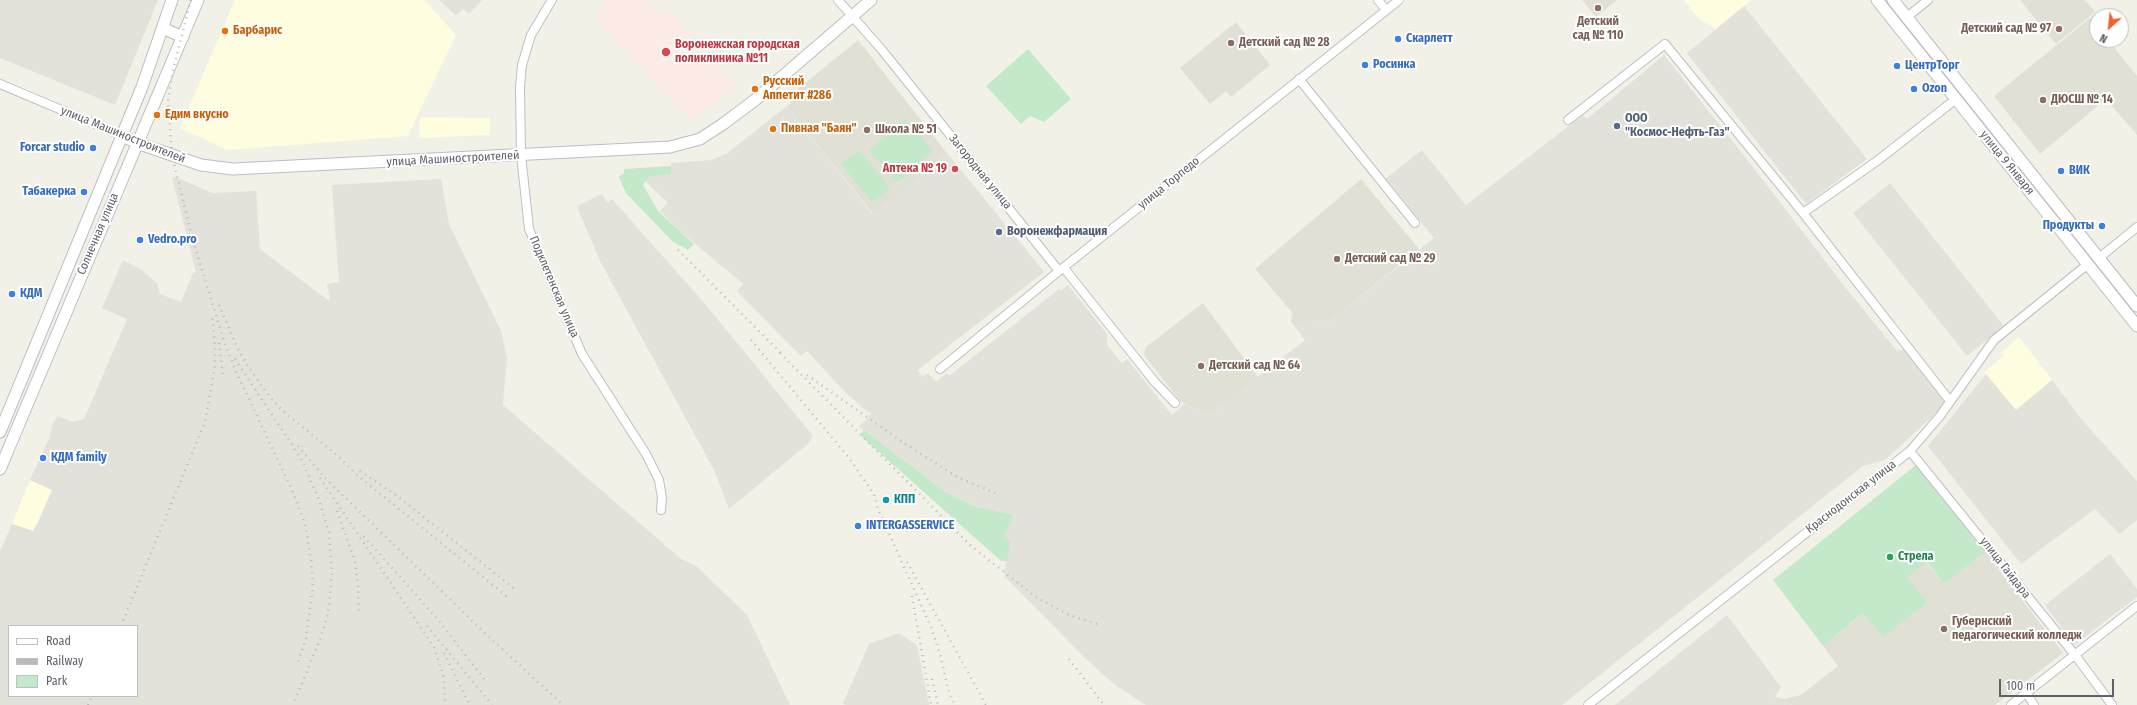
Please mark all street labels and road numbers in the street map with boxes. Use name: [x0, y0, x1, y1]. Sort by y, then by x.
street label: улица Машиностроителей: [59, 103, 187, 167]
street label: улица 9 Января: [1977, 128, 2037, 198]
street label: Загородная улица: [945, 132, 1015, 212]
street label: улица Машиностроителей: [386, 148, 520, 170]
street label: улица Торпедо: [1135, 154, 1203, 212]
street label: Солнечная улица: [74, 191, 122, 277]
street label: Подклетенская улица: [526, 234, 582, 340]
street label: Краснодонская улица: [1803, 457, 1899, 537]
street label: улица Гайдара: [1977, 535, 2033, 601]

